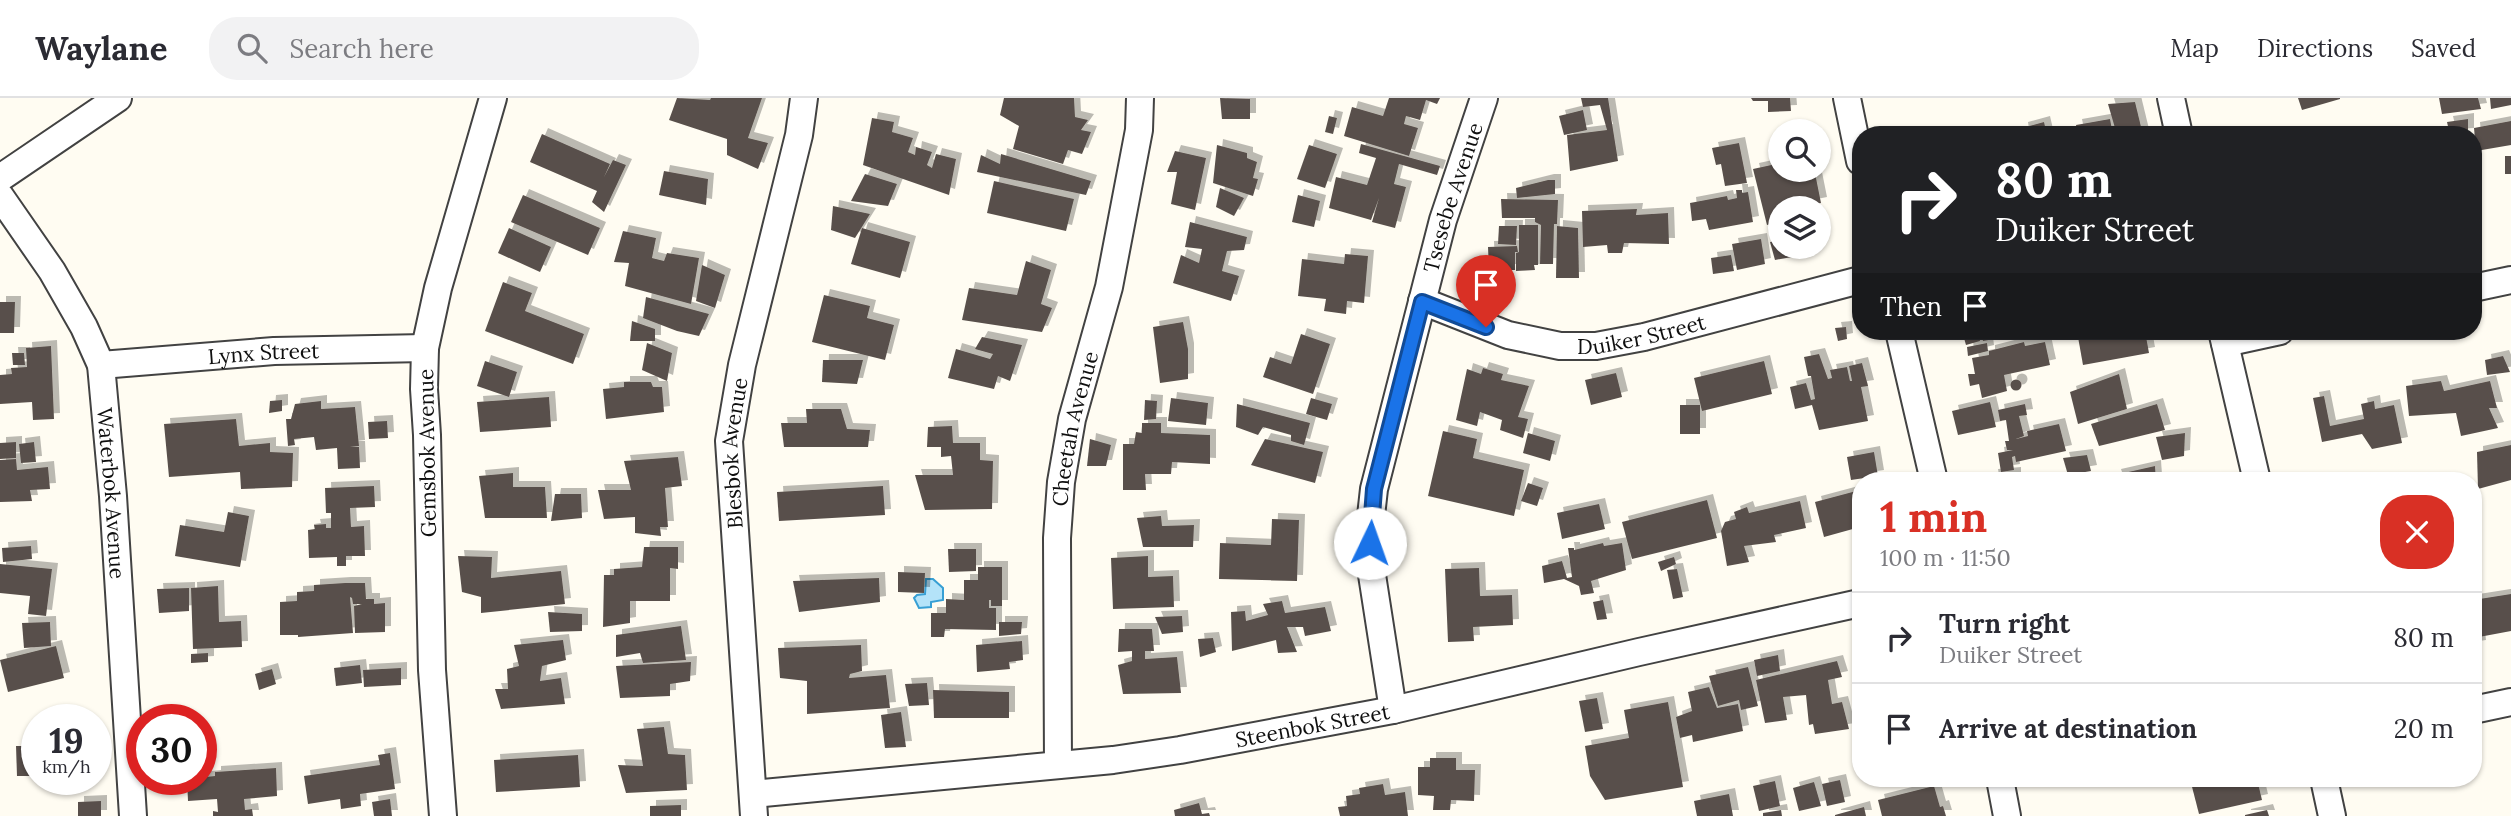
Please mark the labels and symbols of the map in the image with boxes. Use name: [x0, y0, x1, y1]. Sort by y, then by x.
street label: Tsesebe Avenue: [1417, 119, 1488, 275]
pin: [1456, 255, 1516, 327]
street label: Duiker Street: [1577, 308, 1709, 360]
street label: Lynx Street: [207, 337, 320, 370]
street label: Cheetah Avenue: [1046, 348, 1104, 507]
street label: Gemsbok Avenue: [412, 369, 442, 537]
street label: Blesbok Avenue: [715, 375, 753, 530]
street label: Waterbok Avenue: [91, 406, 132, 580]
position arrow: [1333, 506, 1407, 580]
street label: Steenbok Street: [1233, 697, 1392, 753]
speed limit sign: 30: [126, 704, 217, 795]

